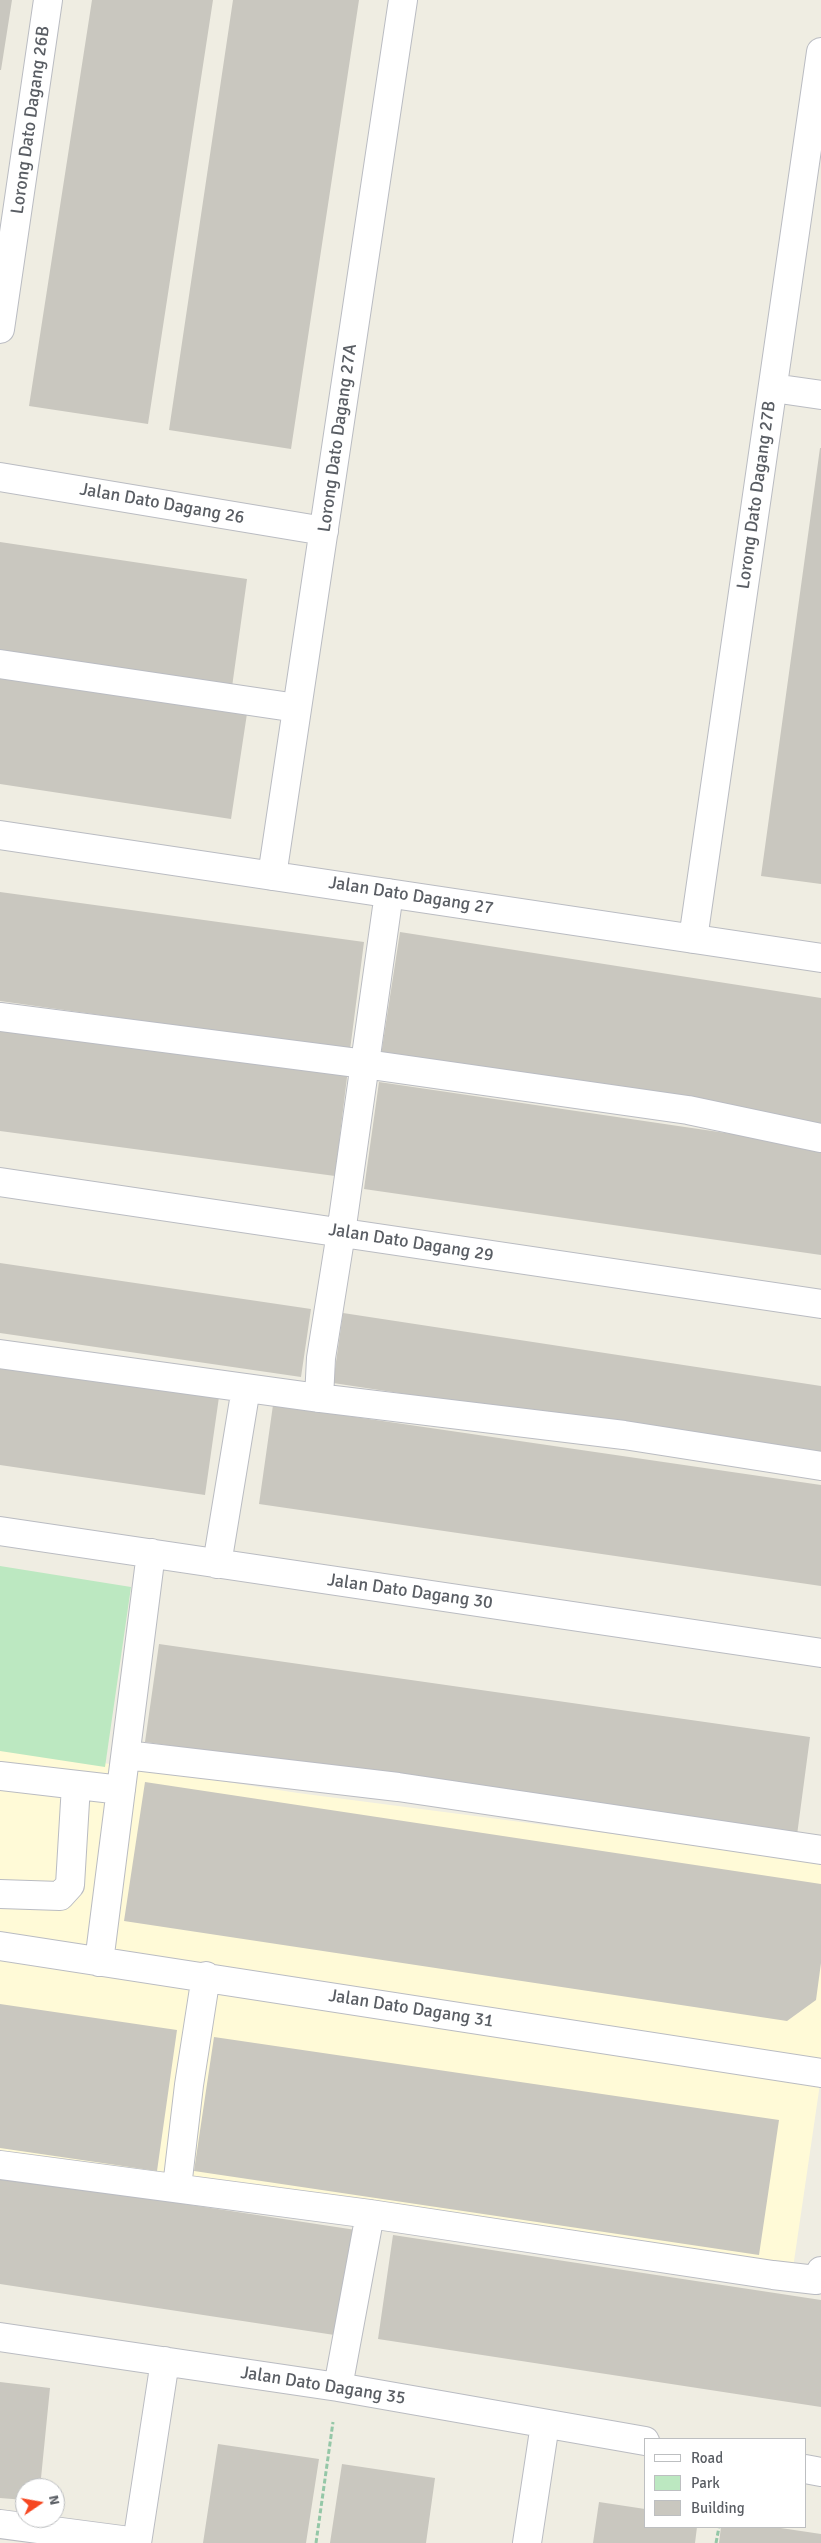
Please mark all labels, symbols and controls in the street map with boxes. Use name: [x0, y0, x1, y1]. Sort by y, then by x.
street label: Lorong Dato Dagang 26B: [7, 24, 55, 216]
street label: Lorong Dato Dagang 27A: [314, 342, 362, 534]
street label: Lorong Dato Dagang 27B: [733, 399, 781, 591]
street label: Jalan Dato Dagang 26: [78, 479, 246, 529]
street label: Jalan Dato Dagang 27: [327, 872, 495, 920]
street label: Jalan Dato Dagang 29: [327, 1219, 495, 1267]
street label: Jalan Dato Dagang 30: [326, 1570, 494, 1614]
street label: Jalan Dato Dagang 31: [327, 1985, 495, 2033]
street label: Jalan Dato Dagang 35: [239, 2362, 407, 2410]
legend: [644, 2438, 806, 2528]
text: Road: [691, 2449, 723, 2467]
text: Park: [691, 2474, 720, 2492]
north arrow: [15, 2478, 65, 2528]
text: N: [45, 2493, 64, 2507]
text: Building: [691, 2499, 745, 2517]

